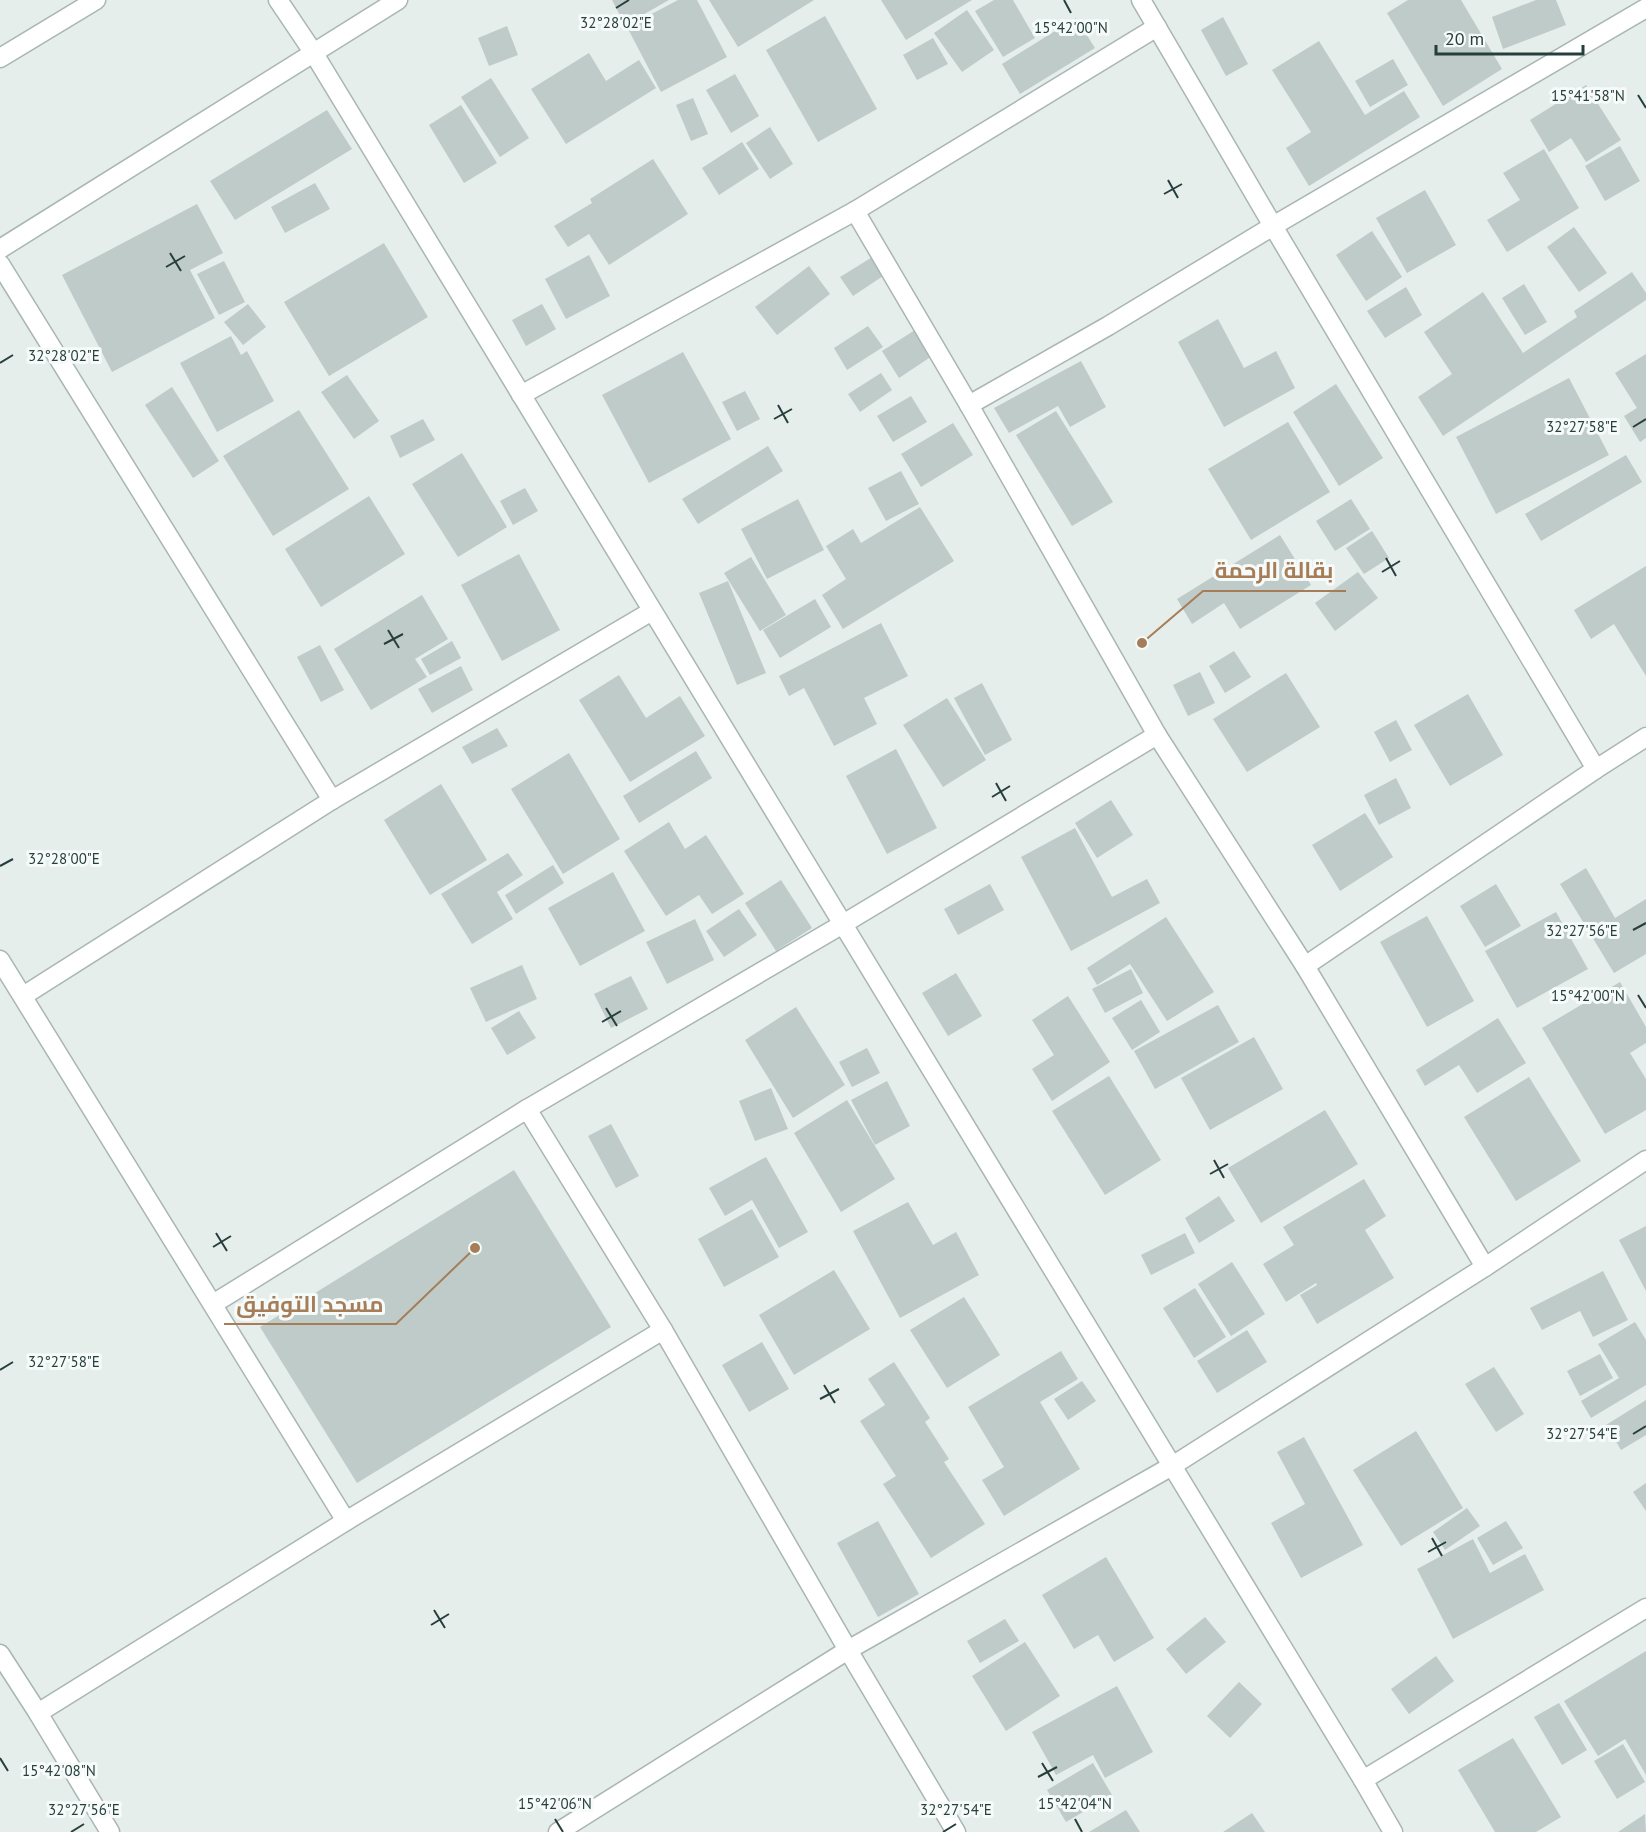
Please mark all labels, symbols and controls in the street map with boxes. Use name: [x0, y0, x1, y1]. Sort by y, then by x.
text: 32°28'02"E: [580, 13, 652, 32]
text: 15°42'00"N: [1034, 18, 1108, 37]
scale bar: [1436, 18, 1583, 56]
text: 20 m: [1445, 27, 1484, 50]
text: 15°41'58"N: [1551, 86, 1625, 105]
text: 32°28'02"E: [28, 346, 100, 365]
text: 32°27'58"E: [1546, 417, 1618, 436]
callout: بقالة الرحمة: [1203, 551, 1346, 591]
text: بقالة الرحمة: [1215, 556, 1333, 584]
text: 32°28'00"E: [28, 849, 100, 868]
text: 32°27'56"E: [1546, 921, 1618, 940]
text: 15°42'00"N: [1551, 986, 1625, 1005]
callout: مسجد التوفيق: [224, 1284, 396, 1324]
text: مسجد التوفيق: [236, 1290, 384, 1318]
text: 32°27'58"E: [28, 1352, 100, 1371]
text: 32°27'54"E: [1546, 1424, 1618, 1443]
text: 15°42'08"N: [22, 1761, 96, 1780]
text: 15°42'06"N: [518, 1794, 592, 1813]
text: 15°42'04"N: [1038, 1794, 1112, 1813]
text: 32°27'56"E: [48, 1800, 120, 1819]
text: 32°27'54"E: [920, 1800, 992, 1819]

